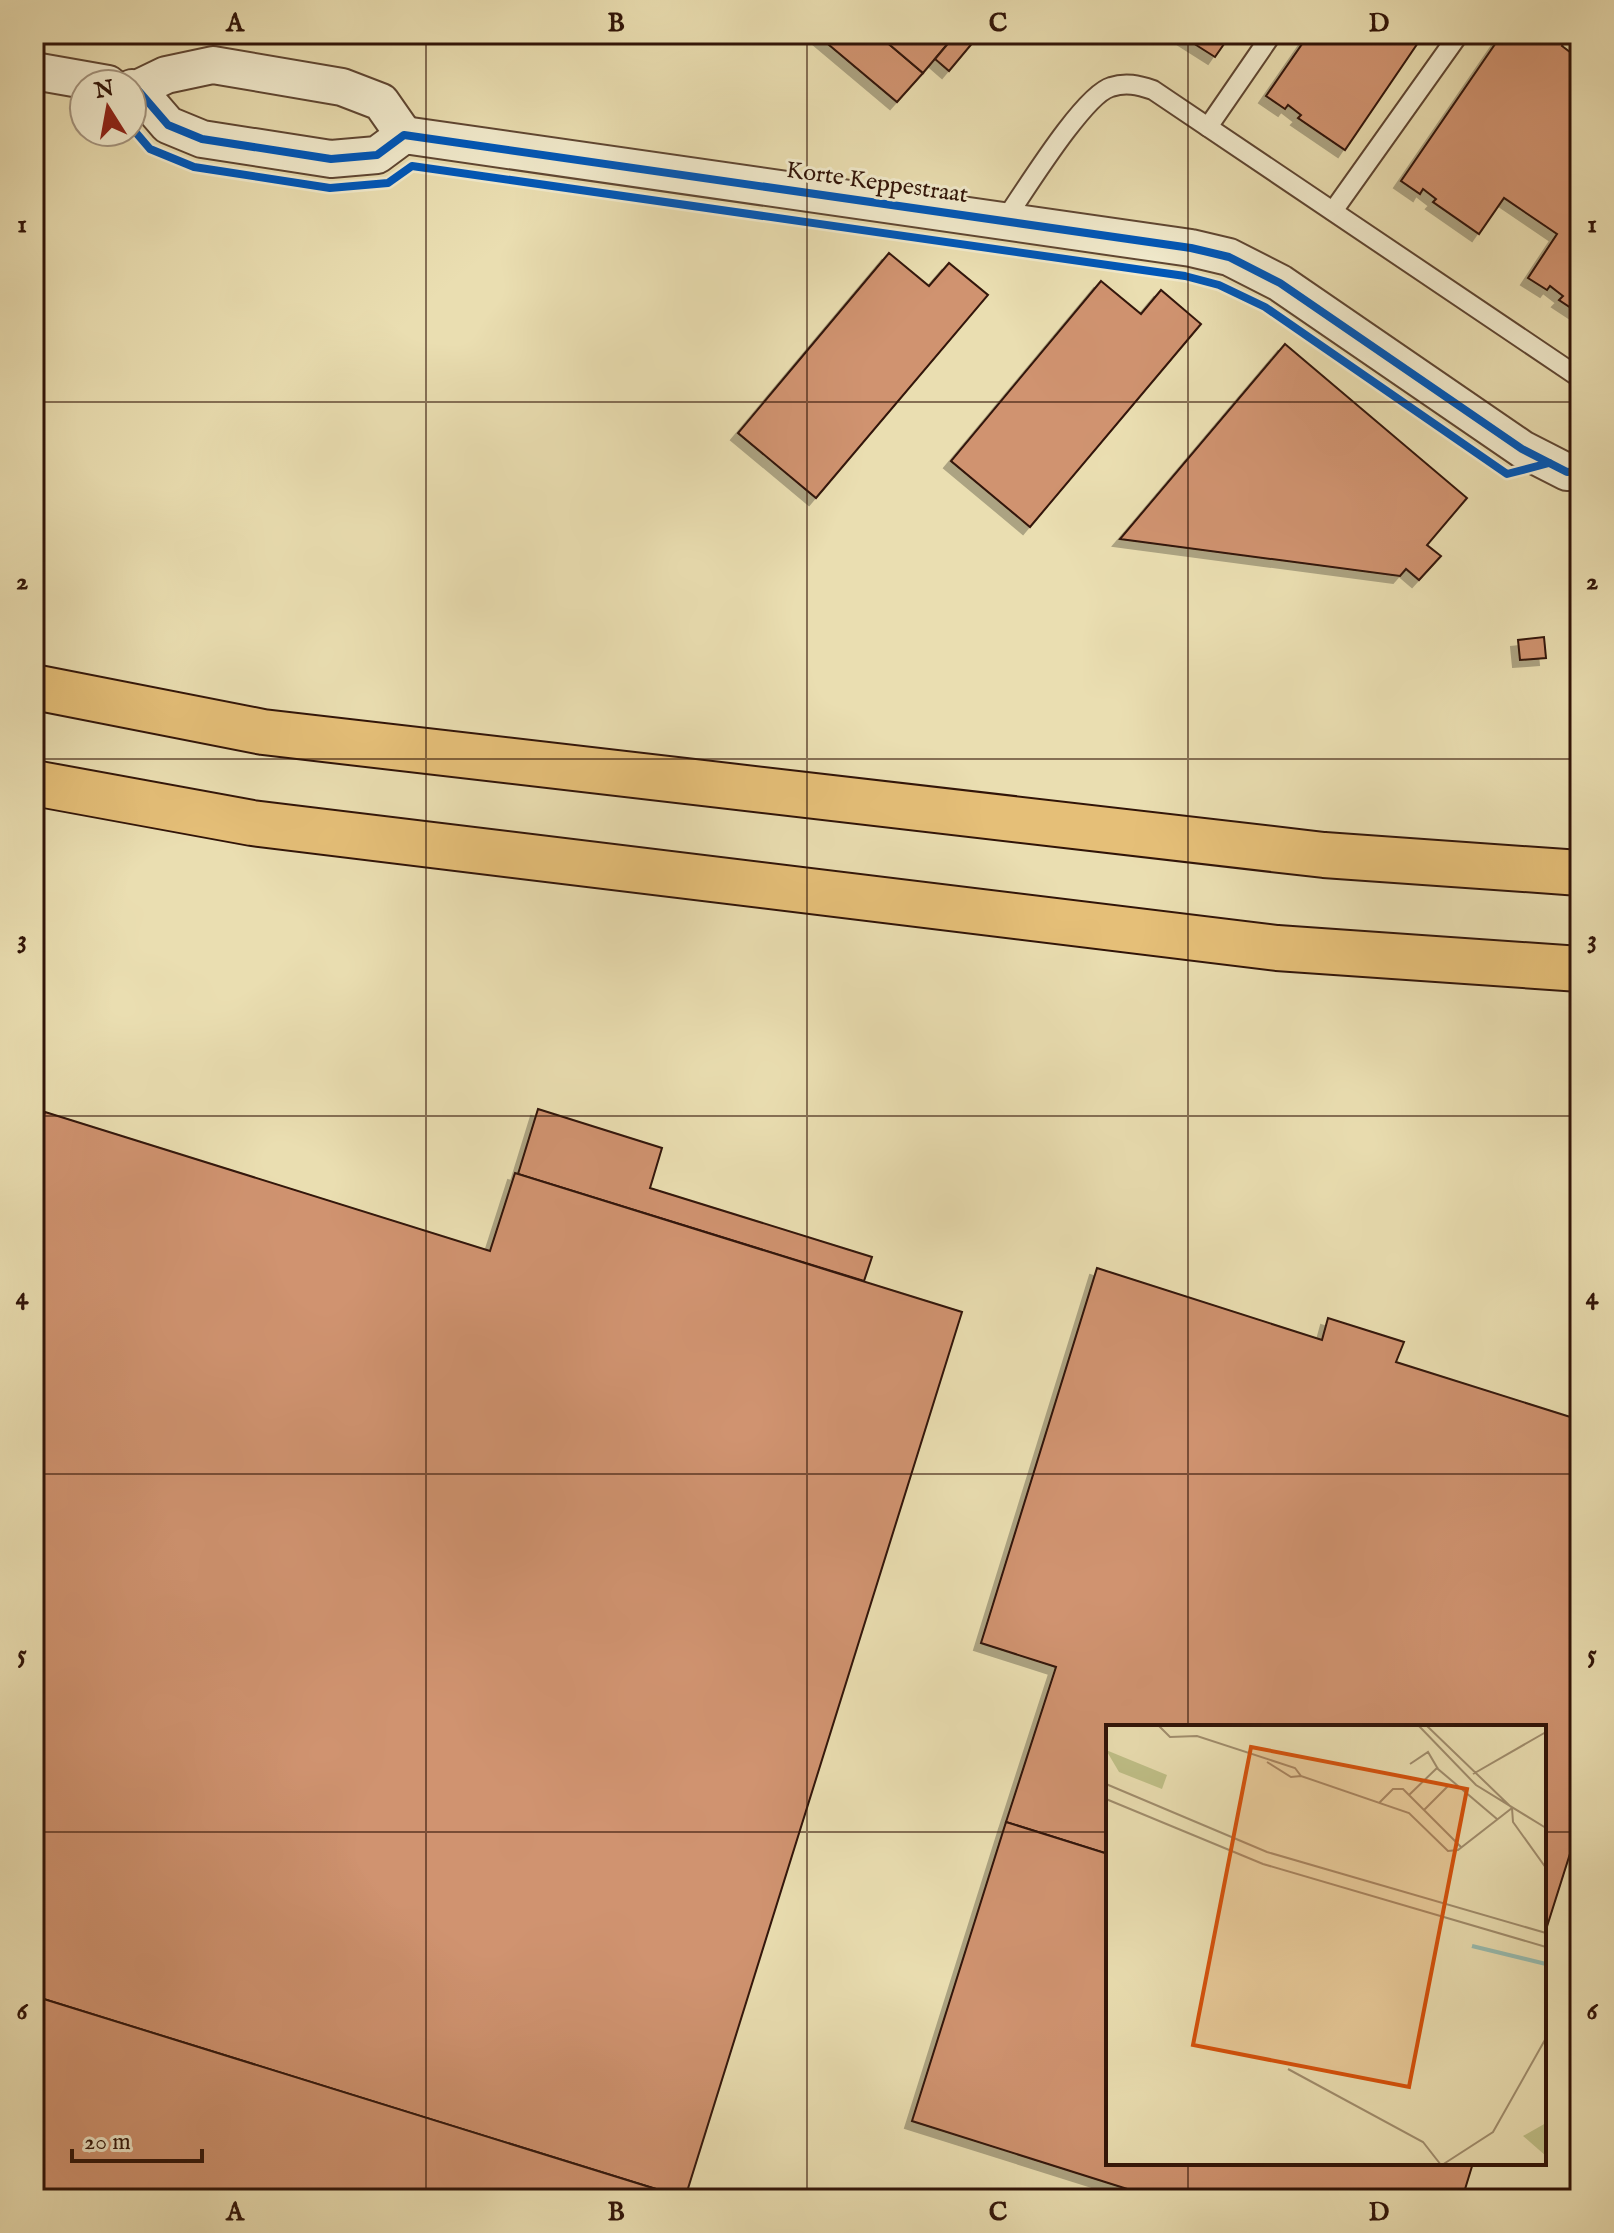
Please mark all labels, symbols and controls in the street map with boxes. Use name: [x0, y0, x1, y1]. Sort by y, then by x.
text: A: [225, 7, 245, 40]
text: B: [607, 7, 625, 40]
text: C: [989, 7, 1008, 40]
text: D: [1369, 7, 1390, 40]
north arrow: [68, 68, 148, 148]
text: N: [92, 75, 117, 106]
street label: Korte Keppestraat: [784, 155, 970, 211]
text: 1: [17, 208, 27, 241]
text: 1: [1587, 208, 1597, 241]
text: 2: [16, 565, 28, 598]
text: 2: [1586, 565, 1598, 598]
text: 3: [17, 923, 27, 956]
text: 3: [1587, 923, 1597, 956]
text: 4: [16, 1280, 30, 1313]
text: 4: [1586, 1280, 1600, 1313]
text: 5: [17, 1638, 27, 1671]
text: 5: [1587, 1638, 1597, 1671]
inset map: [1106, 1725, 1546, 2165]
text: 6: [17, 1995, 29, 2028]
text: 6: [1587, 1995, 1599, 2028]
scale bar: [72, 2113, 202, 2163]
text: 20 m: [84, 2127, 131, 2158]
text: A: [225, 2196, 245, 2229]
text: B: [607, 2196, 625, 2229]
text: C: [989, 2196, 1008, 2229]
text: D: [1369, 2196, 1390, 2229]

